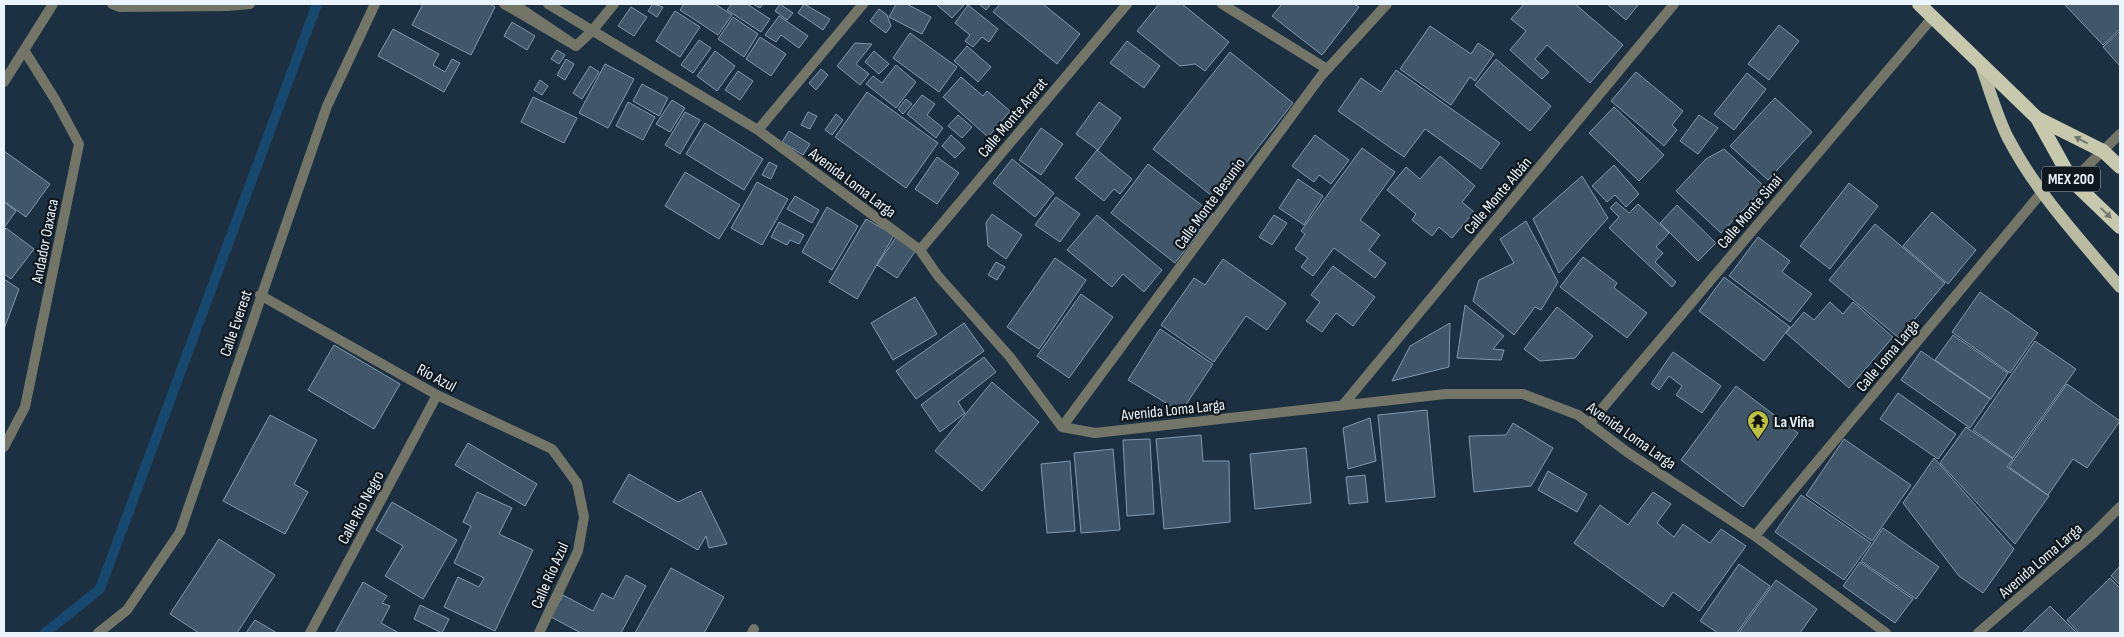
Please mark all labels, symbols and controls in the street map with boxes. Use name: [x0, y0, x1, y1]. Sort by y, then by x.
street label: Calle Monte Ararat: [974, 74, 1052, 162]
one-way arrow: [2074, 136, 2088, 144]
street label: Avenida Loma Larga: [804, 144, 899, 222]
street label: Calle Monte Albán: [1460, 153, 1536, 238]
street label: Calle Monte Besunio: [1171, 155, 1250, 253]
road number: MEX 200: [2042, 166, 2100, 192]
street label: Calle Monte Sinaí: [1714, 171, 1787, 253]
street label: Andador Oaxaca: [28, 197, 63, 286]
one-way arrow: [2099, 207, 2111, 219]
street label: Calle Everest: [216, 288, 257, 359]
street label: Calle Loma Larga: [1852, 316, 1924, 396]
street label: Río Azul: [413, 360, 459, 397]
street label: Avenida Loma Larga: [1119, 396, 1226, 425]
street label: Avenida Loma Larga: [1582, 398, 1679, 474]
temple icon: La Viña: [1746, 409, 1770, 440]
place label: La Viña: [1774, 413, 1814, 432]
street label: Calle Río Negro: [334, 468, 389, 548]
street label: Avenida Loma Larga: [1995, 520, 2087, 603]
street label: Calle Río Azul: [527, 540, 573, 612]

